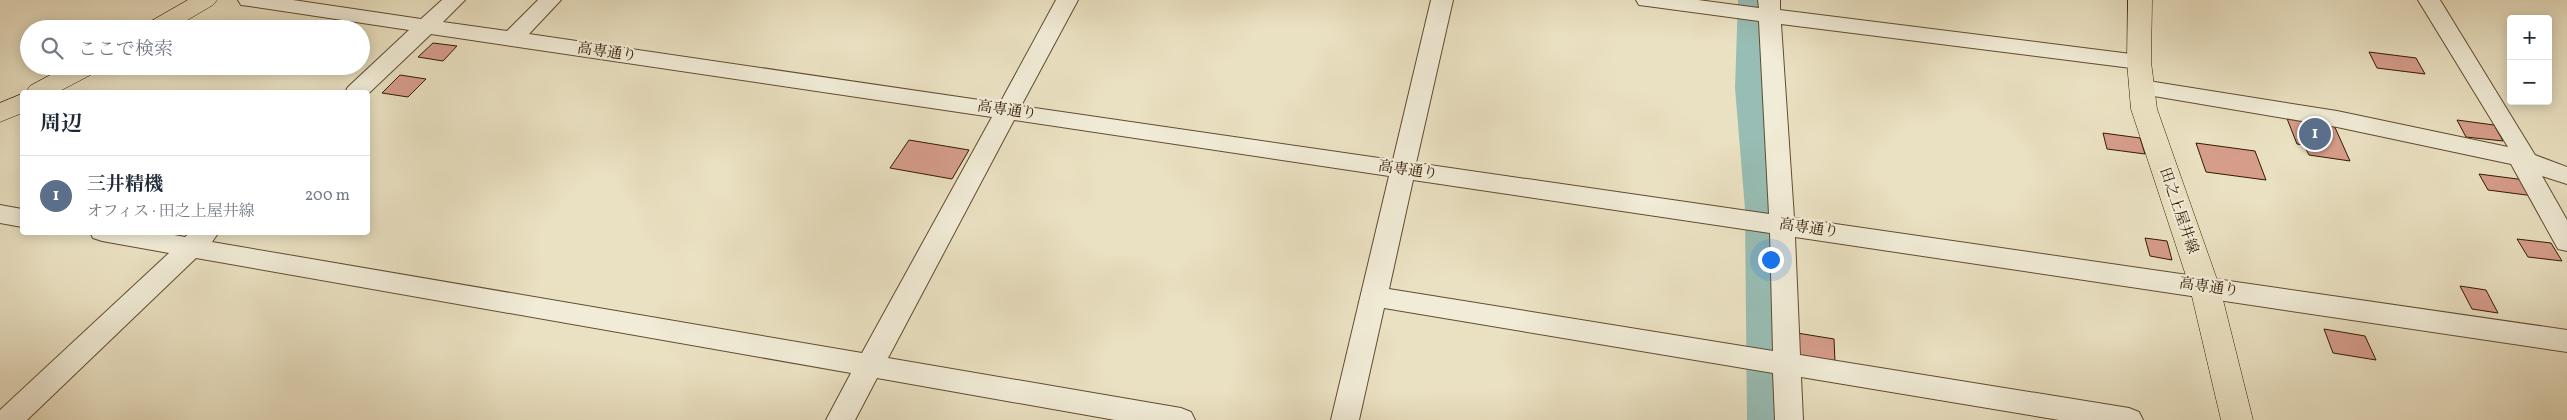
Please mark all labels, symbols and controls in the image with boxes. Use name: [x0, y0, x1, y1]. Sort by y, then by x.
map controls: [2507, 15, 2552, 105]
button: +: [2507, 15, 2552, 60]
search box: [20, 20, 370, 75]
icon: search: [38, 34, 66, 62]
text: ここで検索: [78, 37, 173, 63]
street label: 高専通り: [576, 38, 638, 68]
button: −: [2507, 60, 2552, 105]
street label: 高専通り: [976, 96, 1038, 126]
text: 周辺: [40, 110, 82, 139]
pin: 1: [2299, 115, 2331, 153]
street label: 高専通り: [1377, 156, 1439, 186]
street label: 田之上屋井線: [2153, 165, 2203, 257]
text: 三井精機: [87, 172, 163, 198]
text: 1: [53, 185, 59, 207]
text: 200 m: [305, 185, 350, 207]
text: オフィス · 田之上屋井線: [87, 201, 255, 223]
street label: 高専通り: [1778, 214, 1840, 244]
your location: [1758, 247, 1784, 273]
street label: 高専通り: [2178, 273, 2240, 303]

